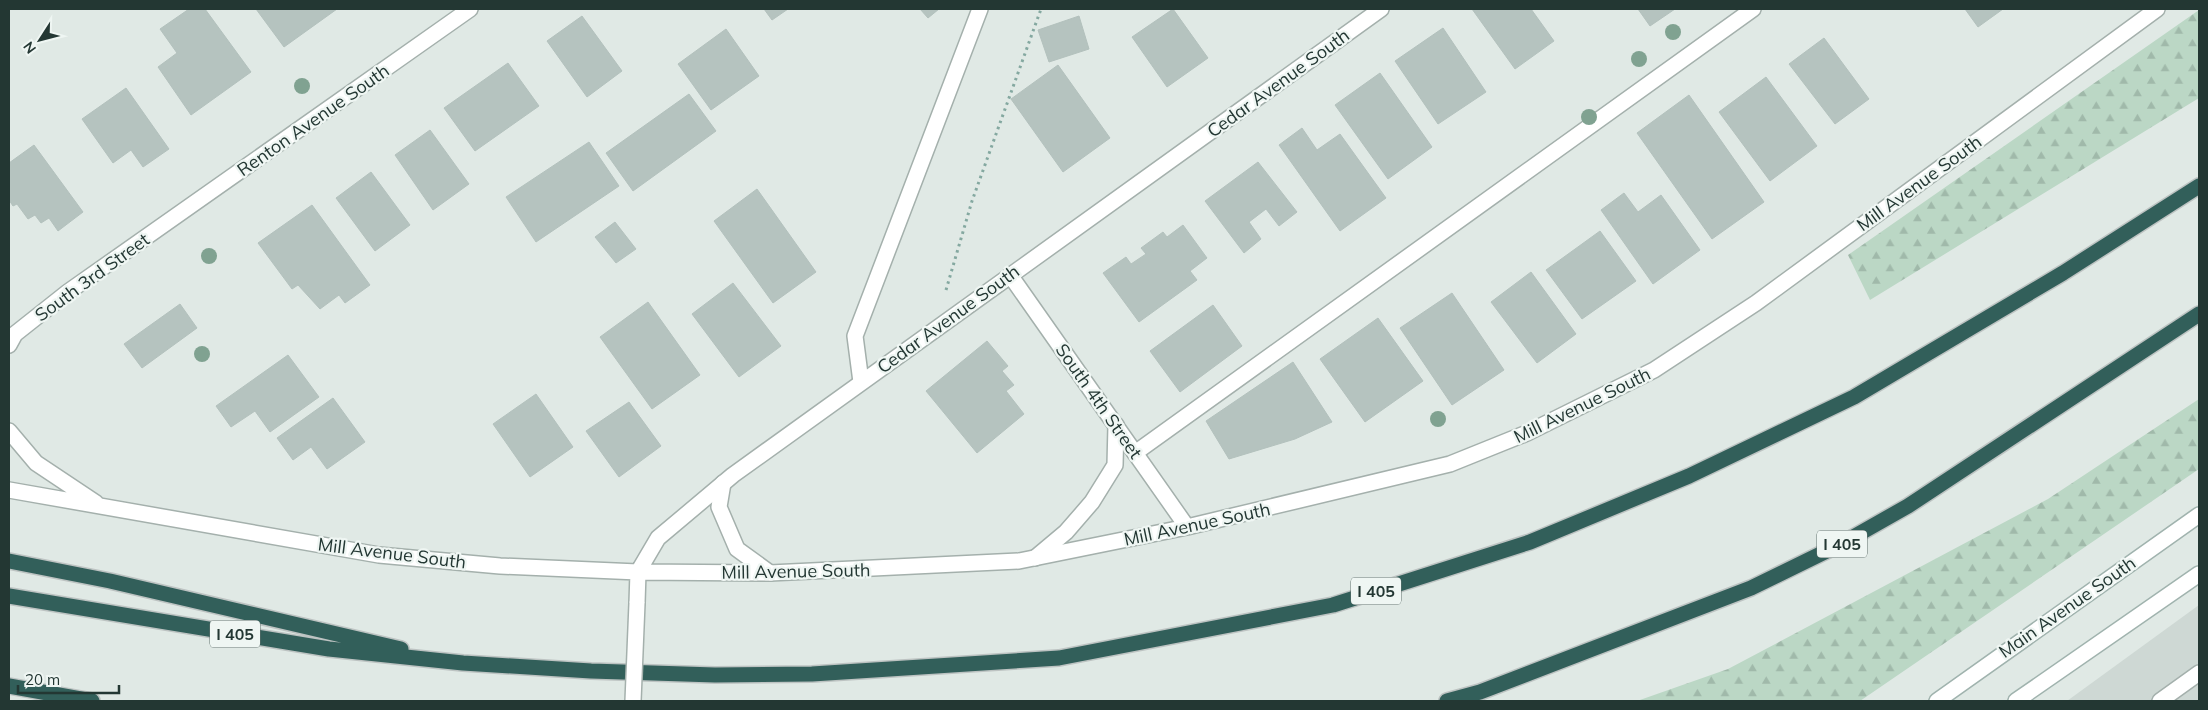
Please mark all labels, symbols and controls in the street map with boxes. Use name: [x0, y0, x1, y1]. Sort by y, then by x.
north arrow: [15, 15, 65, 65]
street label: Cedar Avenue South: [1202, 24, 1354, 142]
text: N: [19, 38, 40, 57]
street label: Renton Avenue South: [232, 59, 394, 181]
street label: Mill Avenue South: [1852, 130, 1986, 236]
street label: South 3rd Street: [30, 228, 154, 326]
street label: Cedar Avenue South: [872, 260, 1024, 378]
street label: South 4th Street: [1051, 339, 1147, 463]
street label: Mill Avenue South: [1510, 362, 1654, 448]
street label: Mill Avenue South: [1122, 497, 1272, 551]
road number: I 405: [1817, 530, 1867, 558]
street label: Mill Avenue South: [317, 532, 467, 574]
street label: Main Avenue South: [1994, 551, 2140, 663]
street label: Mill Avenue South: [721, 558, 871, 584]
road number: I 405: [1351, 578, 1401, 604]
road number: I 405: [210, 620, 260, 648]
scale bar: [18, 662, 119, 694]
text: 20 m: [25, 670, 60, 689]

